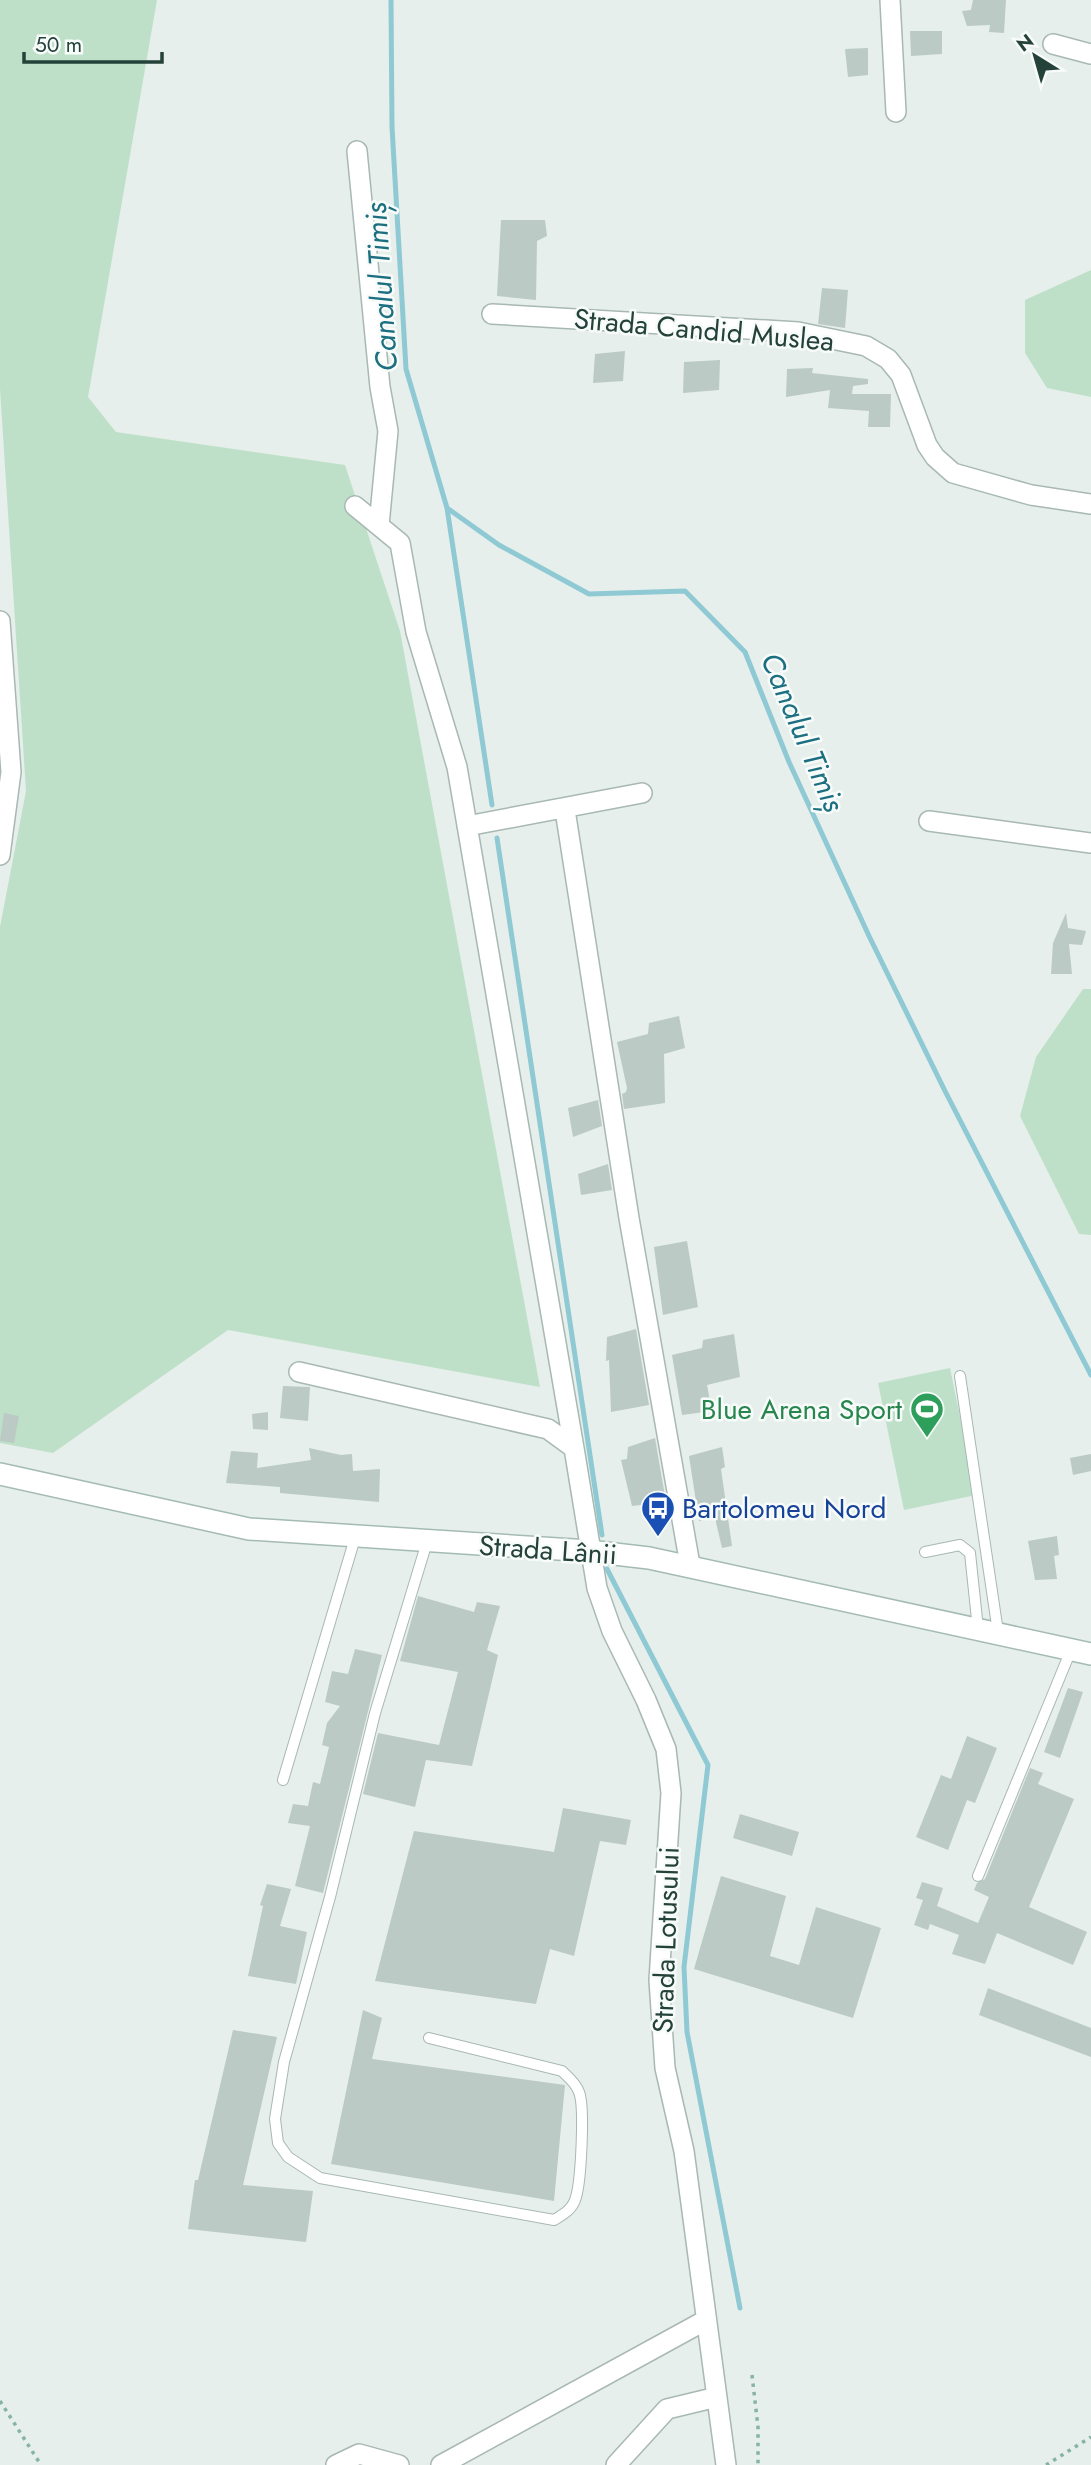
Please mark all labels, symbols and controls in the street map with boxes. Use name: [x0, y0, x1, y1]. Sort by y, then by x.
scale bar: [24, 21, 163, 65]
north arrow: [1000, 21, 1070, 91]
text: N: [1011, 27, 1039, 58]
text: 50 m: [35, 30, 82, 60]
water label: Canalul Timiș: [354, 201, 408, 373]
street label: Strada Candid Muslea: [572, 298, 836, 362]
water label: Canalul Timiș: [750, 646, 856, 819]
place label: Blue Arena Sport: [701, 1389, 902, 1430]
sports icon: Blue Arena Sport: [908, 1390, 946, 1439]
place label: Bartolomeu Nord: [682, 1488, 886, 1529]
bus stop icon: Bartolomeu Nord: [639, 1489, 677, 1538]
street label: Strada Lânii: [478, 1525, 618, 1575]
street label: Strada Lotusului: [642, 1846, 690, 2034]

